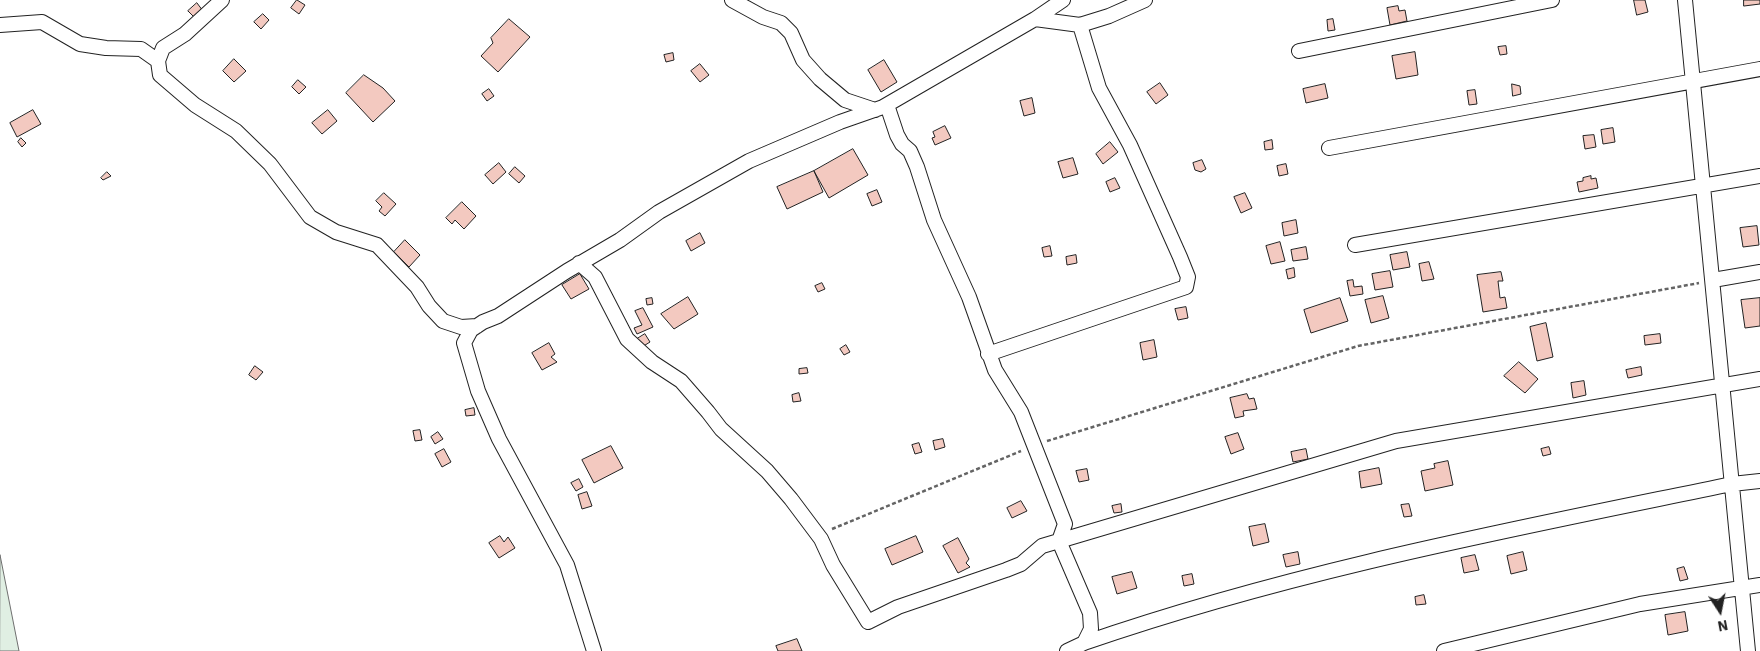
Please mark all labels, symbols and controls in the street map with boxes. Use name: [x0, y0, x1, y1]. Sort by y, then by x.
north arrow: [1695, 586, 1745, 636]
text: N: [1716, 616, 1730, 636]

